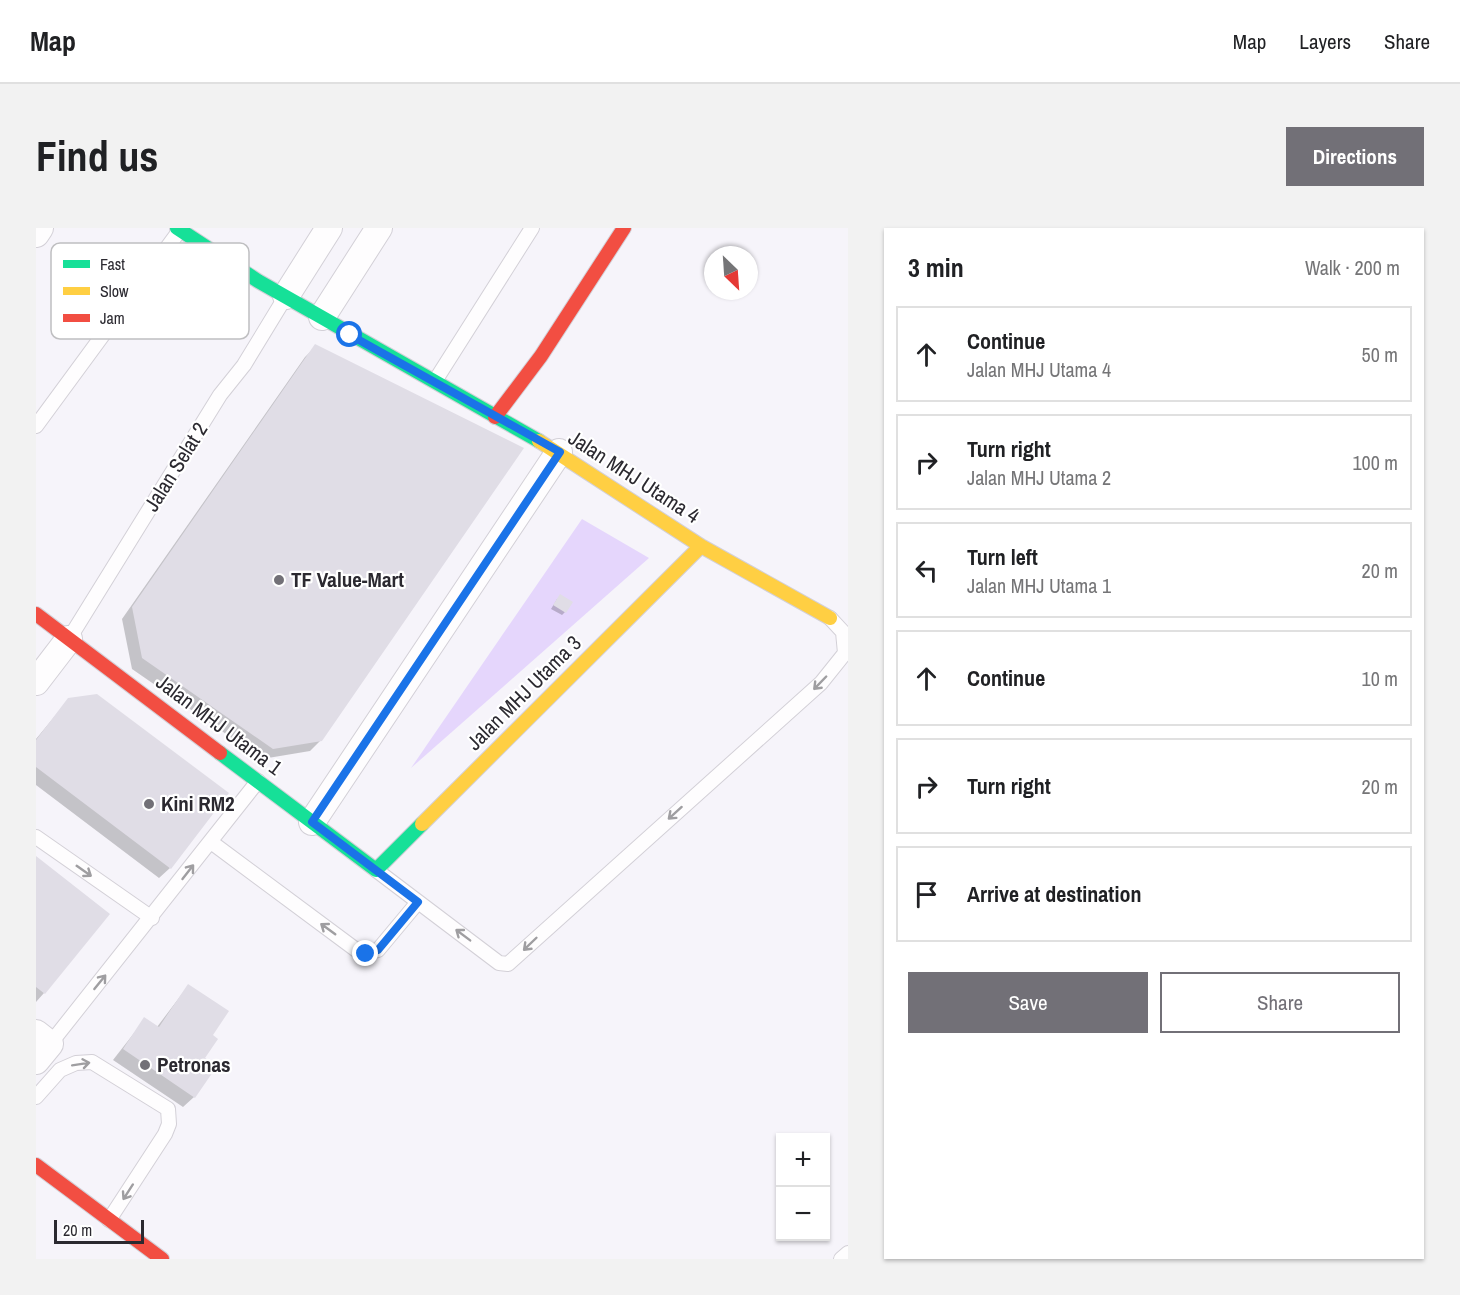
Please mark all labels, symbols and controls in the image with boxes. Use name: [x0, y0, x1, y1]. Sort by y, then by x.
text: Map: [30, 22, 76, 60]
text: Map: [1233, 27, 1266, 56]
text: Layers: [1299, 27, 1351, 56]
text: Share: [1384, 27, 1430, 56]
button: Directions: [1286, 127, 1424, 186]
text: Find us: [36, 128, 158, 184]
legend: [51, 243, 249, 339]
north arrow: [704, 246, 758, 300]
text: 3 min: [908, 250, 964, 285]
text: Fast: [100, 253, 125, 275]
text: Walk · 200 m: [1305, 254, 1400, 281]
text: Slow: [100, 280, 129, 302]
text: Jam: [100, 307, 125, 329]
route start: [336, 321, 362, 347]
text: Continue: [967, 326, 1045, 356]
icon: ahead: [910, 338, 943, 371]
text: 50 m: [1362, 341, 1398, 368]
text: Jalan MHJ Utama 4: [967, 356, 1111, 383]
street label: Jalan Selat 2: [137, 417, 214, 517]
street label: Jalan MHJ Utama 4: [563, 423, 706, 530]
text: Turn right: [967, 434, 1051, 464]
icon: right: [910, 446, 943, 479]
text: 100 m: [1352, 449, 1398, 476]
text: Jalan MHJ Utama 2: [967, 464, 1111, 491]
text: Turn left: [967, 542, 1038, 572]
icon: left: [910, 554, 943, 587]
text: 20 m: [1362, 557, 1398, 584]
place label: TF Value-Mart: [291, 565, 404, 594]
text: Jalan MHJ Utama 1: [967, 572, 1111, 599]
marker: TF Value-Mart: [272, 573, 286, 587]
street label: Jalan MHJ Utama 3: [460, 629, 587, 756]
icon: ahead: [910, 662, 943, 695]
text: Continue: [967, 663, 1045, 693]
text: 10 m: [1362, 665, 1398, 692]
street label: Jalan MHJ Utama 1: [150, 668, 289, 782]
one-way arrow: [812, 676, 827, 691]
icon: right: [910, 770, 943, 803]
text: Turn right: [967, 771, 1051, 801]
text: 20 m: [1362, 773, 1398, 800]
place label: Kini RM2: [161, 789, 235, 818]
marker: Kini RM2: [142, 797, 156, 811]
one-way arrow: [667, 806, 682, 820]
one-way arrow: [181, 864, 194, 880]
one-way arrow: [75, 865, 92, 877]
icon: arrive: [910, 878, 943, 911]
text: Arrive at destination: [967, 879, 1141, 909]
one-way arrow: [320, 923, 336, 935]
one-way arrow: [455, 929, 471, 942]
one-way arrow: [523, 937, 538, 951]
route end: [352, 940, 378, 966]
button: Save: [908, 972, 1148, 1033]
button: Share: [1160, 972, 1400, 1033]
one-way arrow: [94, 974, 107, 990]
place label: Petronas: [157, 1050, 231, 1079]
one-way arrow: [71, 1058, 90, 1069]
marker: Petronas: [138, 1058, 152, 1072]
map controls: [776, 1133, 830, 1241]
button: +: [776, 1133, 830, 1187]
one-way arrow: [122, 1183, 134, 1200]
button: −: [776, 1187, 830, 1241]
scale bar: [54, 1217, 144, 1244]
text: 20 m: [63, 1219, 92, 1241]

